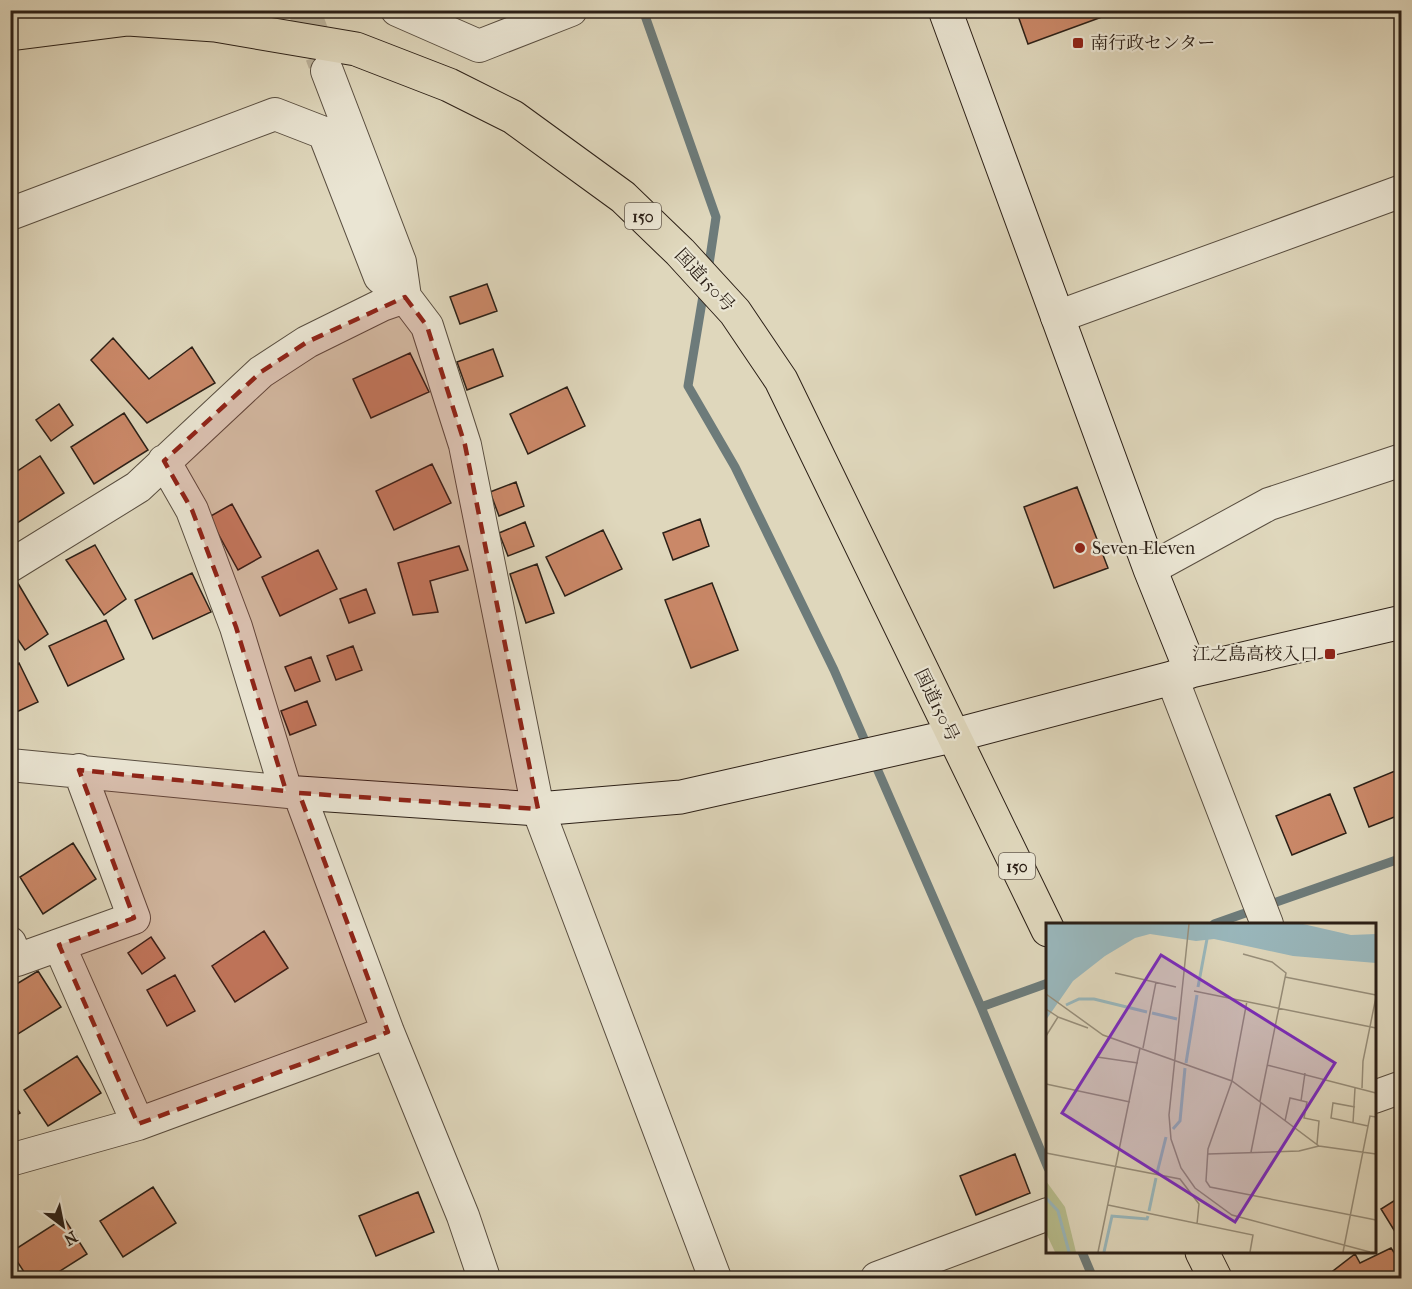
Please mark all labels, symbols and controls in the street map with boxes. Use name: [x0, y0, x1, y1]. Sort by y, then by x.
place label: 南行政センター: [1090, 33, 1215, 54]
marker: 南行政センター: [1071, 36, 1085, 50]
road number: 150: [625, 203, 661, 229]
street label: 国道150号: [670, 245, 739, 316]
place label: Seven-Eleven: [1092, 538, 1196, 559]
marker: Seven-Eleven: [1073, 541, 1087, 555]
place label: 江之島高校入口: [1192, 644, 1318, 665]
marker: 江之島高校入口: [1323, 647, 1337, 661]
street label: 国道150号: [910, 666, 963, 745]
road number: 150: [999, 853, 1035, 879]
inset map: [1046, 923, 1376, 1253]
north arrow: [33, 1196, 93, 1256]
text: N: [60, 1227, 81, 1250]

